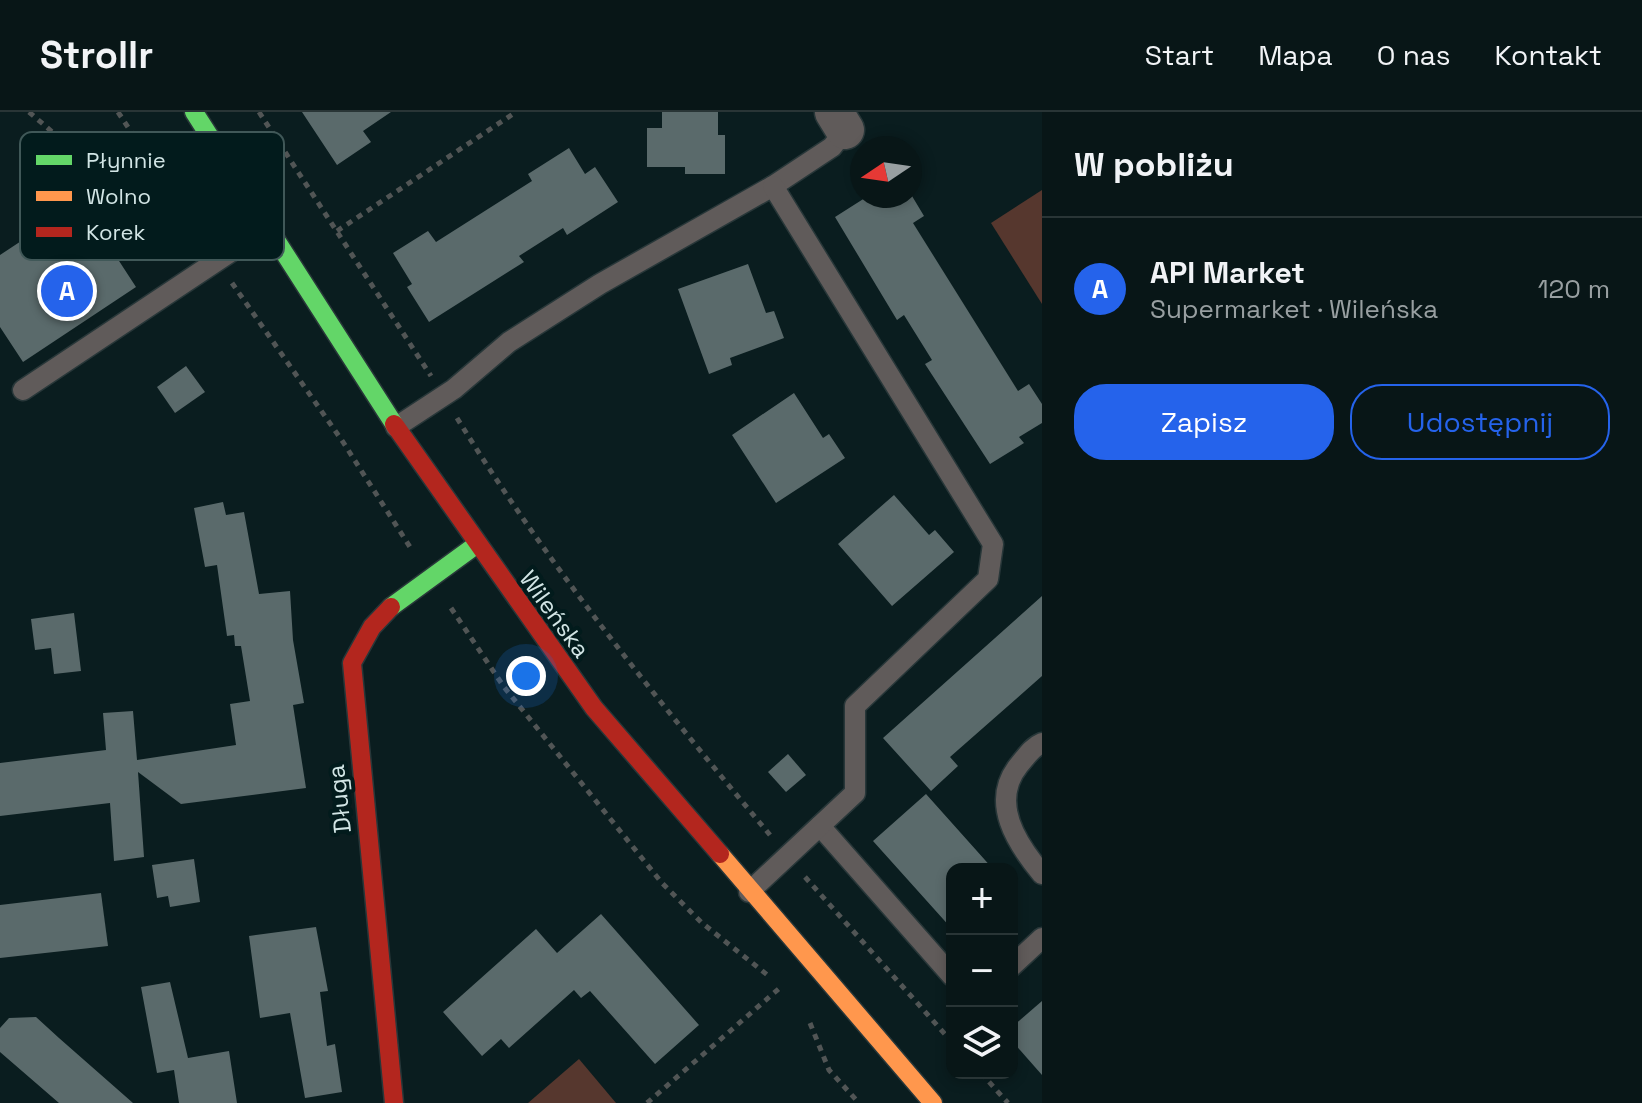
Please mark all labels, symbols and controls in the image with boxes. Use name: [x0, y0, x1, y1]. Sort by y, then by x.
text: Strollr: [40, 31, 153, 79]
text: Start: [1145, 37, 1214, 73]
text: Mapa: [1258, 37, 1333, 73]
text: O nas: [1377, 37, 1451, 73]
text: Kontakt: [1495, 37, 1602, 73]
legend: [20, 132, 284, 260]
north arrow: [850, 136, 922, 208]
text: W pobliżu: [1074, 143, 1234, 186]
text: Płynnie: [86, 146, 166, 174]
text: Wolno: [86, 182, 151, 210]
text: Korek: [86, 218, 145, 246]
text: API Market: [1150, 253, 1305, 292]
pin: A: [41, 261, 93, 321]
text: A: [1092, 272, 1108, 306]
text: 120 m: [1538, 272, 1610, 306]
text: Supermarket · Wileńska: [1150, 292, 1438, 326]
button: Zapisz: [1074, 384, 1334, 460]
button: Udostępnij: [1350, 384, 1610, 460]
street label: Wileńska: [513, 564, 597, 664]
your location: [506, 656, 546, 696]
street label: Długa: [320, 763, 358, 835]
map controls: [946, 863, 1018, 1079]
button: +: [946, 863, 1018, 935]
button: −: [946, 935, 1018, 1007]
button: layers: [946, 1007, 1018, 1079]

